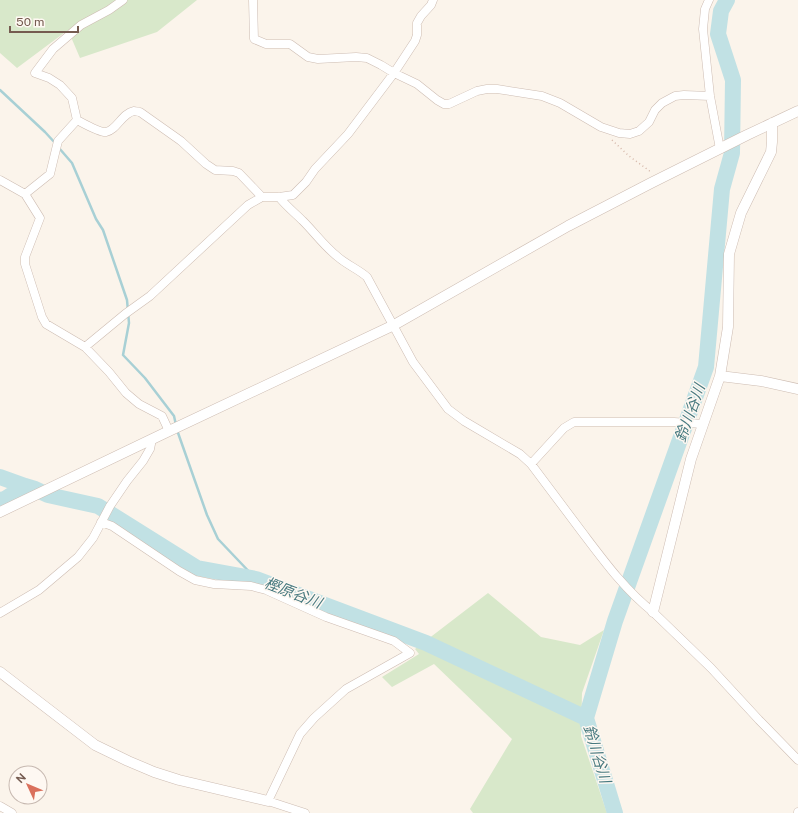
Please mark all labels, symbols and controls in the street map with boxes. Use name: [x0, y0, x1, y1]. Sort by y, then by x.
scale bar: [10, 8, 78, 34]
text: 50 m: [16, 15, 44, 29]
water label: 鈴川谷川: [671, 380, 708, 444]
water label: 樫原谷川: [262, 574, 326, 612]
water label: 鈴川谷川: [581, 723, 615, 787]
north arrow: [8, 765, 48, 805]
text: N: [14, 771, 28, 785]

